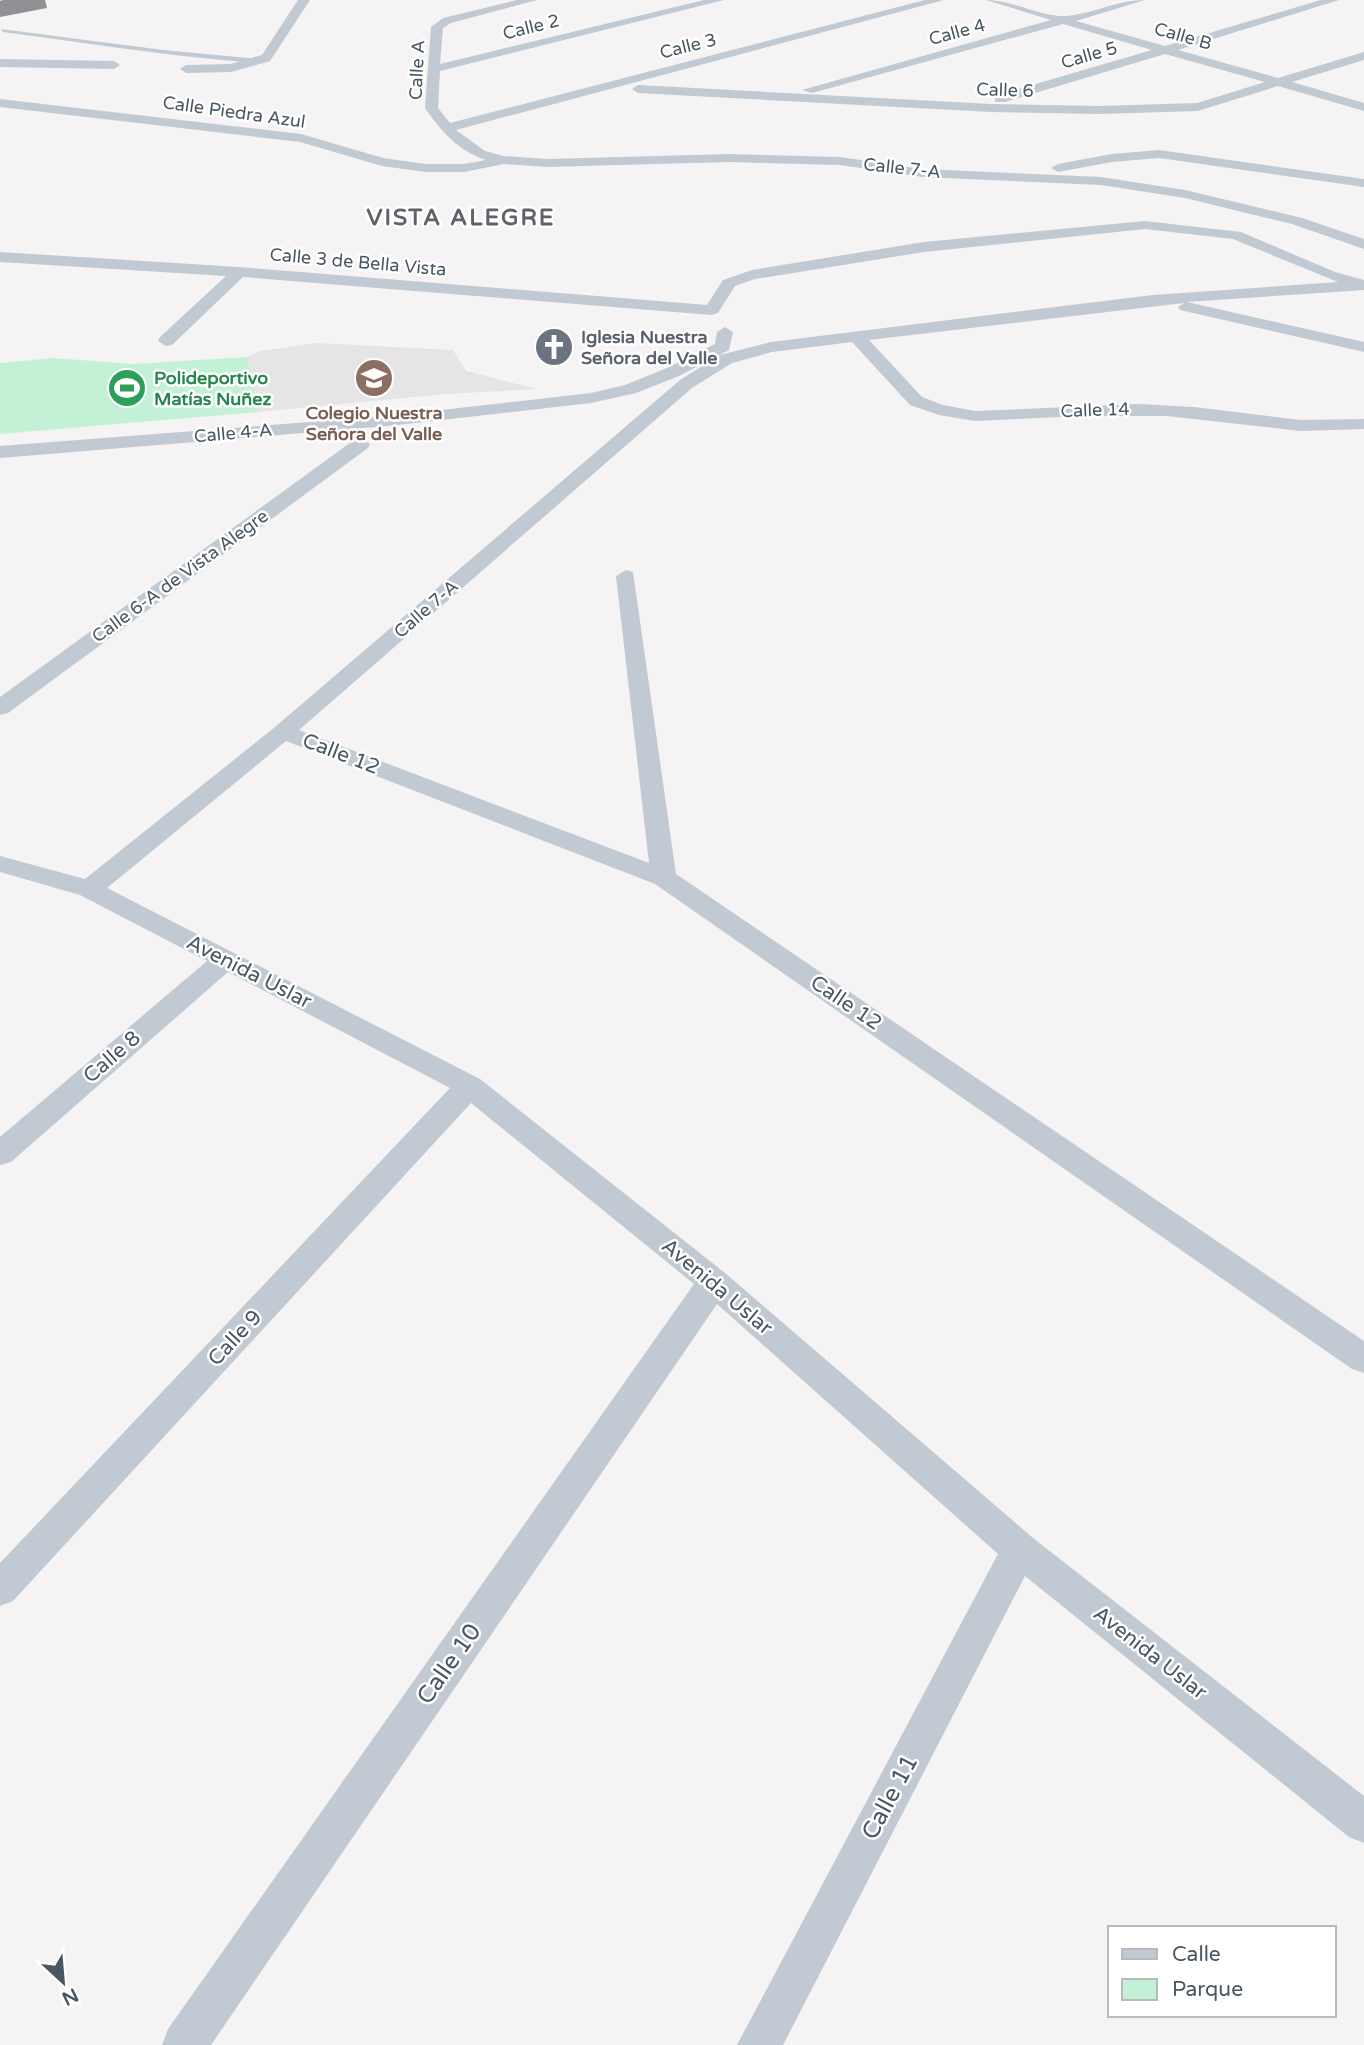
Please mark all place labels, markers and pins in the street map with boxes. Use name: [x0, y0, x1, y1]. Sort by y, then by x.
church icon: Iglesia Nuestra Señora del Valle: [533, 326, 575, 368]
place label: Iglesia Nuestra Señora del Valle: [581, 326, 717, 369]
school or university icon: Colegio Nuestra Señora del Valle: [353, 357, 395, 399]
sports icon: Polideportivo Matías Nuñez: [106, 367, 148, 409]
place label: Polideportivo Matías Nuñez: [154, 367, 271, 410]
place label: Colegio Nuestra Señora del Valle: [305, 402, 443, 445]

